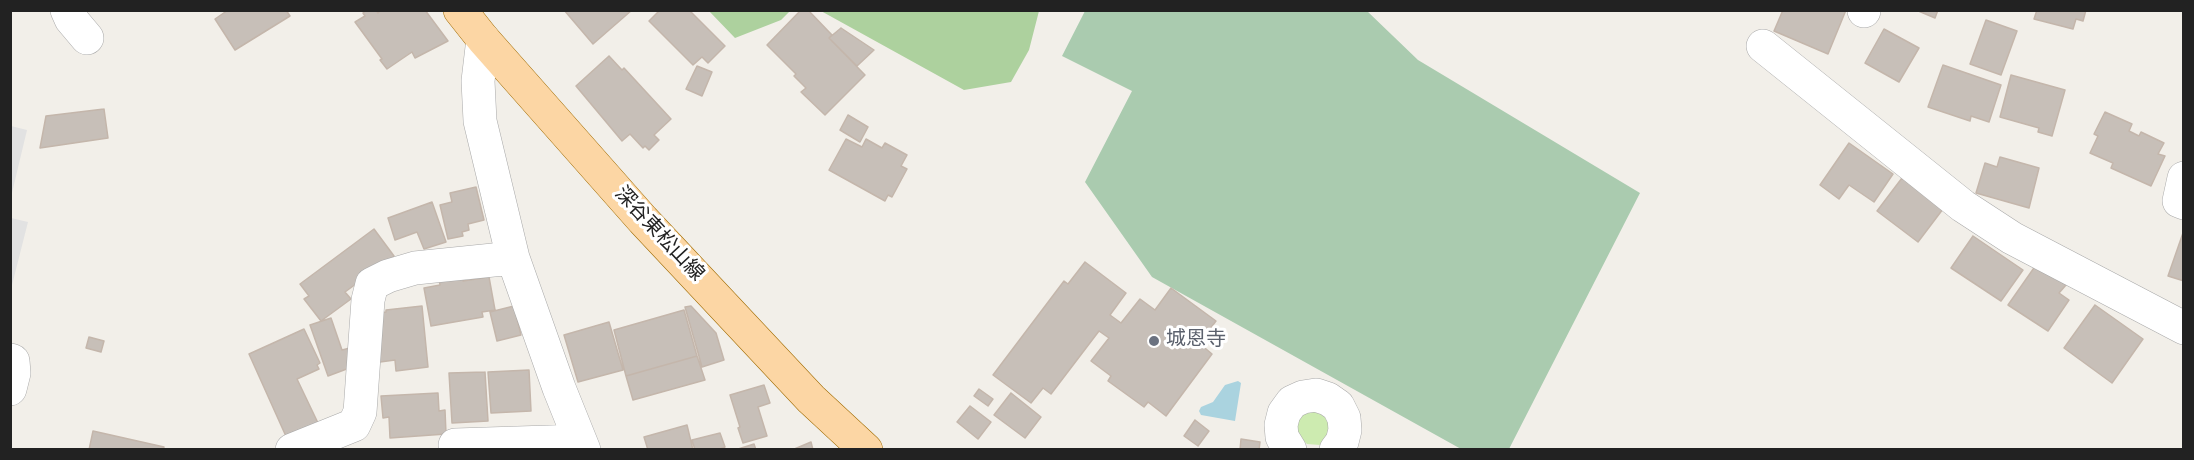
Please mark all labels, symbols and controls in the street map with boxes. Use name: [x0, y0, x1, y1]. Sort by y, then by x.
street label: 深谷東松山線: [608, 183, 708, 287]
place label: 城恩寺: [1166, 329, 1226, 353]
marker: 城恩寺: [1147, 334, 1161, 348]

